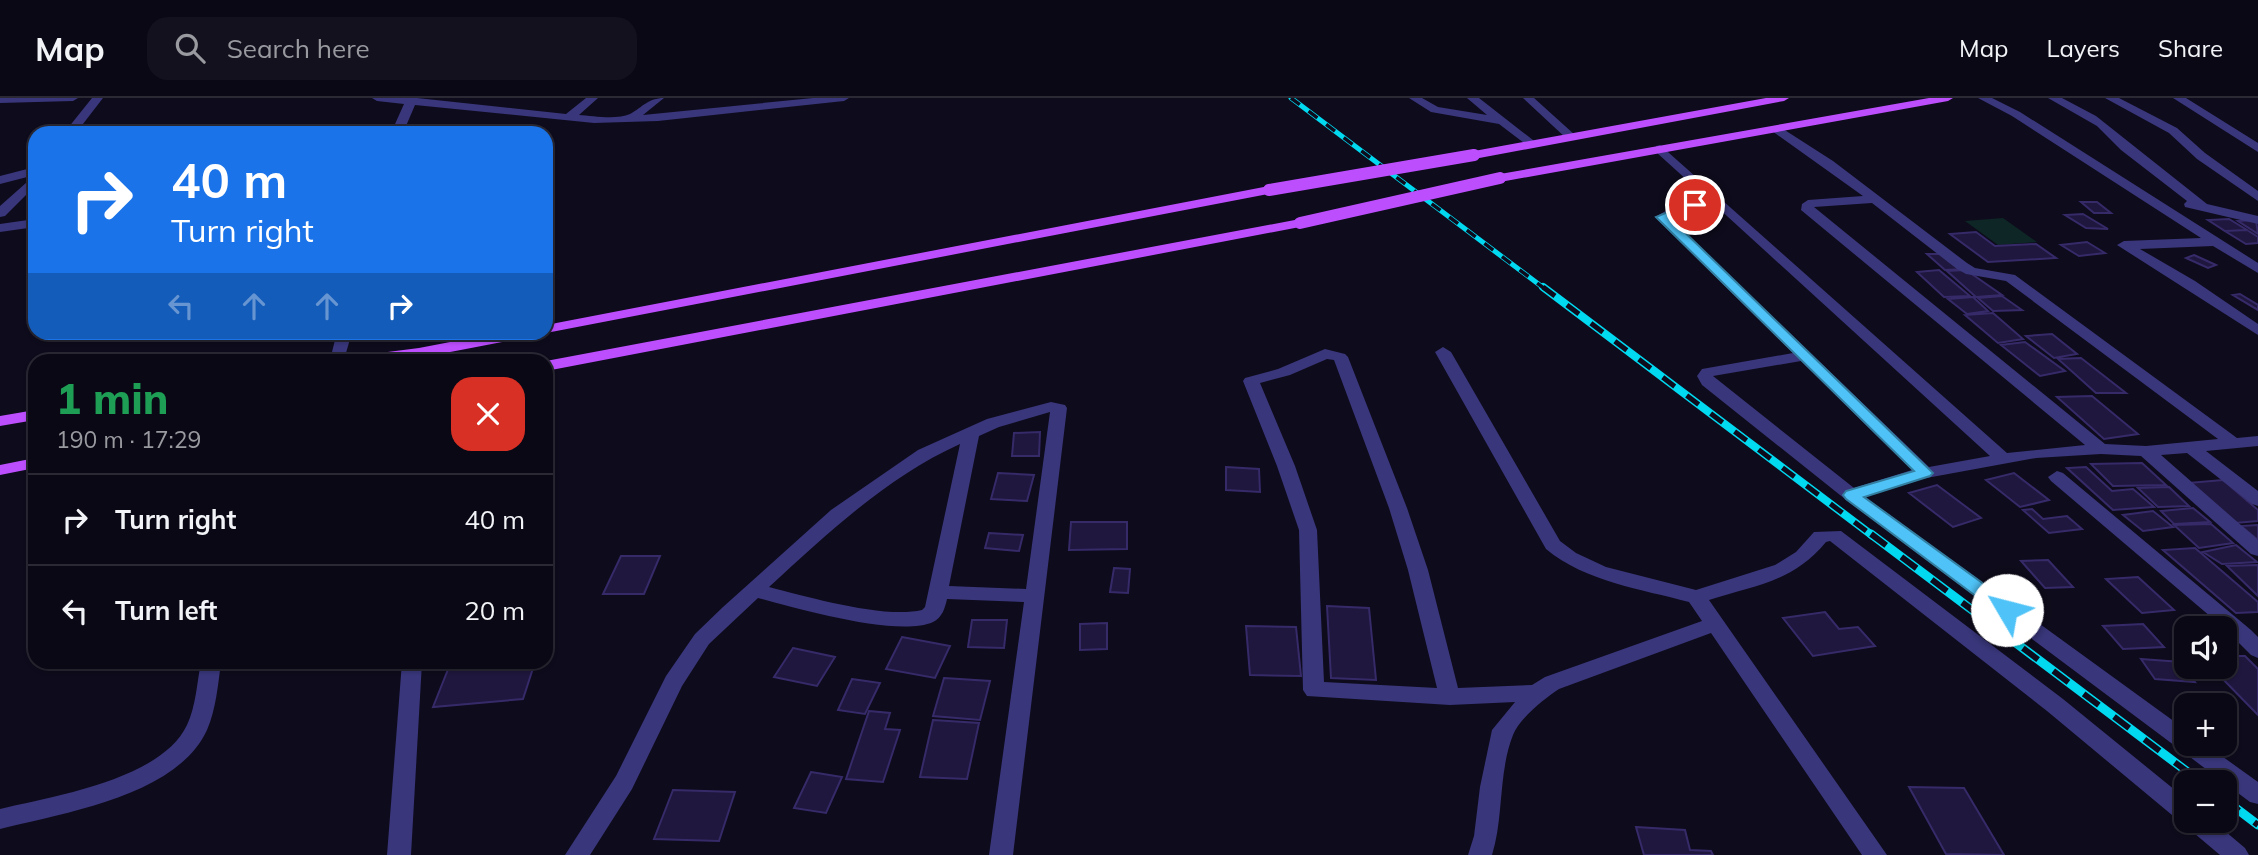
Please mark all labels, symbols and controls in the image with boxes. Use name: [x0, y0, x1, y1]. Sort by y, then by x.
search box: [147, 17, 637, 80]
text: Map: [35, 28, 105, 69]
icon: search: [171, 29, 209, 67]
text: Search here: [227, 32, 370, 65]
text: Map: [1959, 33, 2008, 63]
text: Layers: [2046, 33, 2120, 63]
text: Share: [2158, 33, 2223, 63]
text: 40 m: [171, 149, 287, 210]
icon: right: [56, 154, 147, 245]
pin: [1665, 175, 1725, 235]
icon: arrive: [1676, 186, 1714, 224]
text: Turn right: [171, 210, 314, 250]
icon: left: [162, 287, 200, 325]
icon: ahead: [235, 287, 273, 325]
icon: ahead: [308, 287, 346, 325]
icon: right: [381, 287, 419, 325]
text: 1 min: [56, 372, 169, 425]
button: close: [451, 377, 525, 451]
text: 190 m · 17:29: [56, 425, 201, 454]
icon: right: [56, 501, 94, 539]
text: Turn right: [115, 503, 236, 536]
text: 40 m: [464, 503, 525, 536]
position arrow: [1970, 573, 2044, 647]
icon: left: [56, 592, 94, 630]
text: Turn left: [115, 594, 217, 627]
text: 20 m: [464, 594, 525, 627]
map controls: [2174, 616, 2237, 833]
button: sound: [2174, 616, 2237, 679]
button: +: [2174, 693, 2237, 756]
button: −: [2174, 770, 2237, 833]

